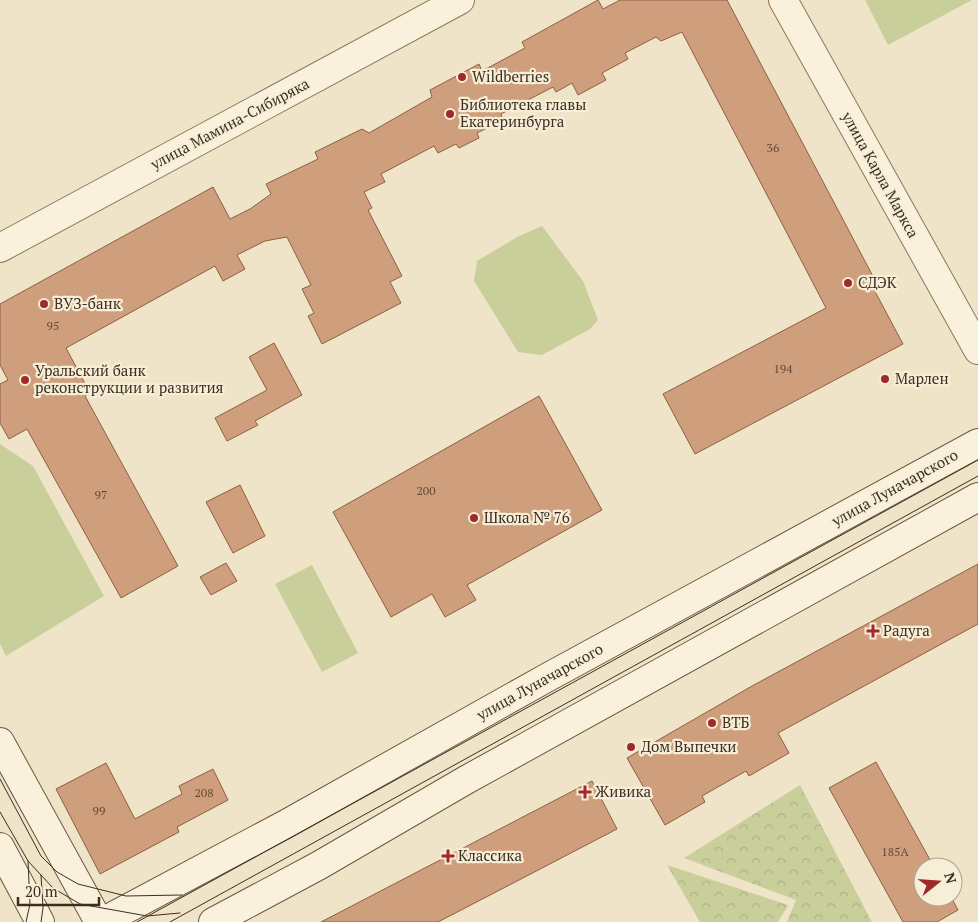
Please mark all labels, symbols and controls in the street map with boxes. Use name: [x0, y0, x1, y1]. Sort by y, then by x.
place label: Wildberries: [472, 66, 549, 86]
marker: Wildberries: [456, 71, 468, 83]
street label: улица Мамина-Сибиряка: [146, 73, 313, 174]
place label: Библиотека главы Екатеринбурга: [460, 94, 586, 131]
street label: улица Карла Маркса: [837, 107, 924, 242]
marker: Библиотека главы Екатеринбурга: [444, 108, 456, 120]
house number: 36: [767, 140, 780, 155]
place label: СДЭК: [858, 272, 897, 292]
marker: СДЭК: [842, 277, 854, 289]
place label: ВУЗ-банк: [54, 293, 122, 313]
marker: ВУЗ-банк: [38, 298, 50, 310]
house number: 95: [47, 318, 59, 333]
place label: Уральский банк реконструкции и развития: [35, 360, 224, 397]
house number: 194: [773, 361, 793, 376]
place label: Марлен: [895, 368, 949, 388]
marker: Марлен: [879, 373, 891, 385]
marker: Уральский банк реконструкции и развития: [19, 374, 31, 386]
street label: улица Луначарского: [827, 444, 961, 531]
house number: 200: [416, 483, 436, 498]
house number: 97: [95, 487, 107, 502]
place label: Школа № 76: [484, 507, 570, 527]
marker: Школа № 76: [468, 512, 480, 524]
place label: Радуга: [883, 620, 930, 640]
marker: Радуга: [867, 625, 879, 637]
street label: улица Луначарского: [472, 638, 606, 725]
place label: ВТБ: [722, 712, 750, 732]
marker: ВТБ: [706, 717, 718, 729]
place label: Дом Выпечки: [641, 736, 737, 756]
marker: Дом Выпечки: [625, 741, 637, 753]
place label: Живика: [595, 781, 652, 801]
house number: 208: [194, 785, 214, 800]
marker: Живика: [579, 786, 591, 798]
house number: 99: [93, 803, 105, 818]
house number: 185А: [881, 844, 909, 859]
place label: Классика: [458, 845, 522, 865]
marker: Классика: [442, 850, 454, 862]
north arrow: [913, 857, 963, 907]
text: N: [940, 870, 962, 886]
scale bar: [18, 874, 99, 906]
text: 20 m: [25, 881, 58, 901]

